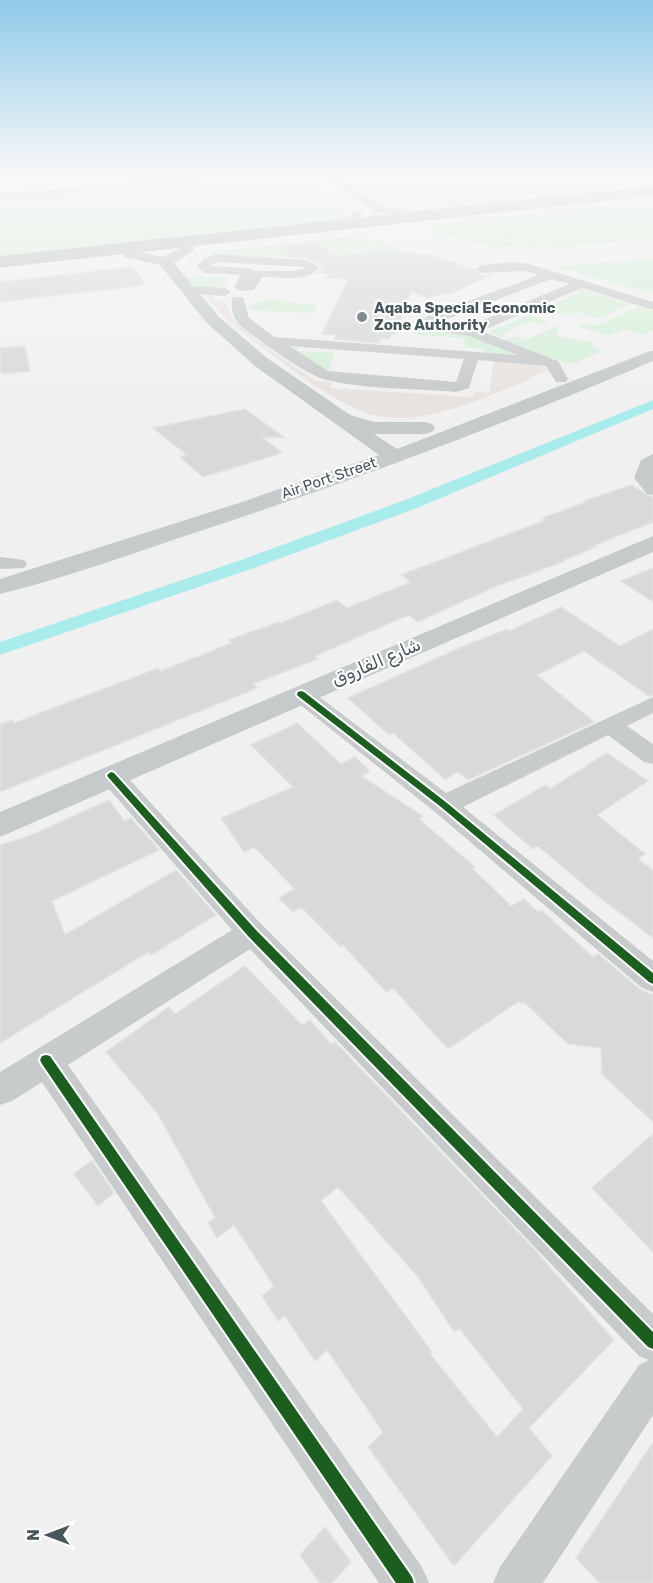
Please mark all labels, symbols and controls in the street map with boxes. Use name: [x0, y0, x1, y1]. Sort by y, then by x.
place label: Aqaba Special Economic Zone Authority: [374, 299, 556, 334]
marker: Aqaba Special Economic Zone Authority: [355, 310, 369, 324]
street label: Air Port Street: [279, 453, 379, 503]
street label: شارع الفاروق: [328, 633, 424, 692]
north arrow: [18, 1505, 78, 1565]
text: N: [24, 1529, 43, 1541]

